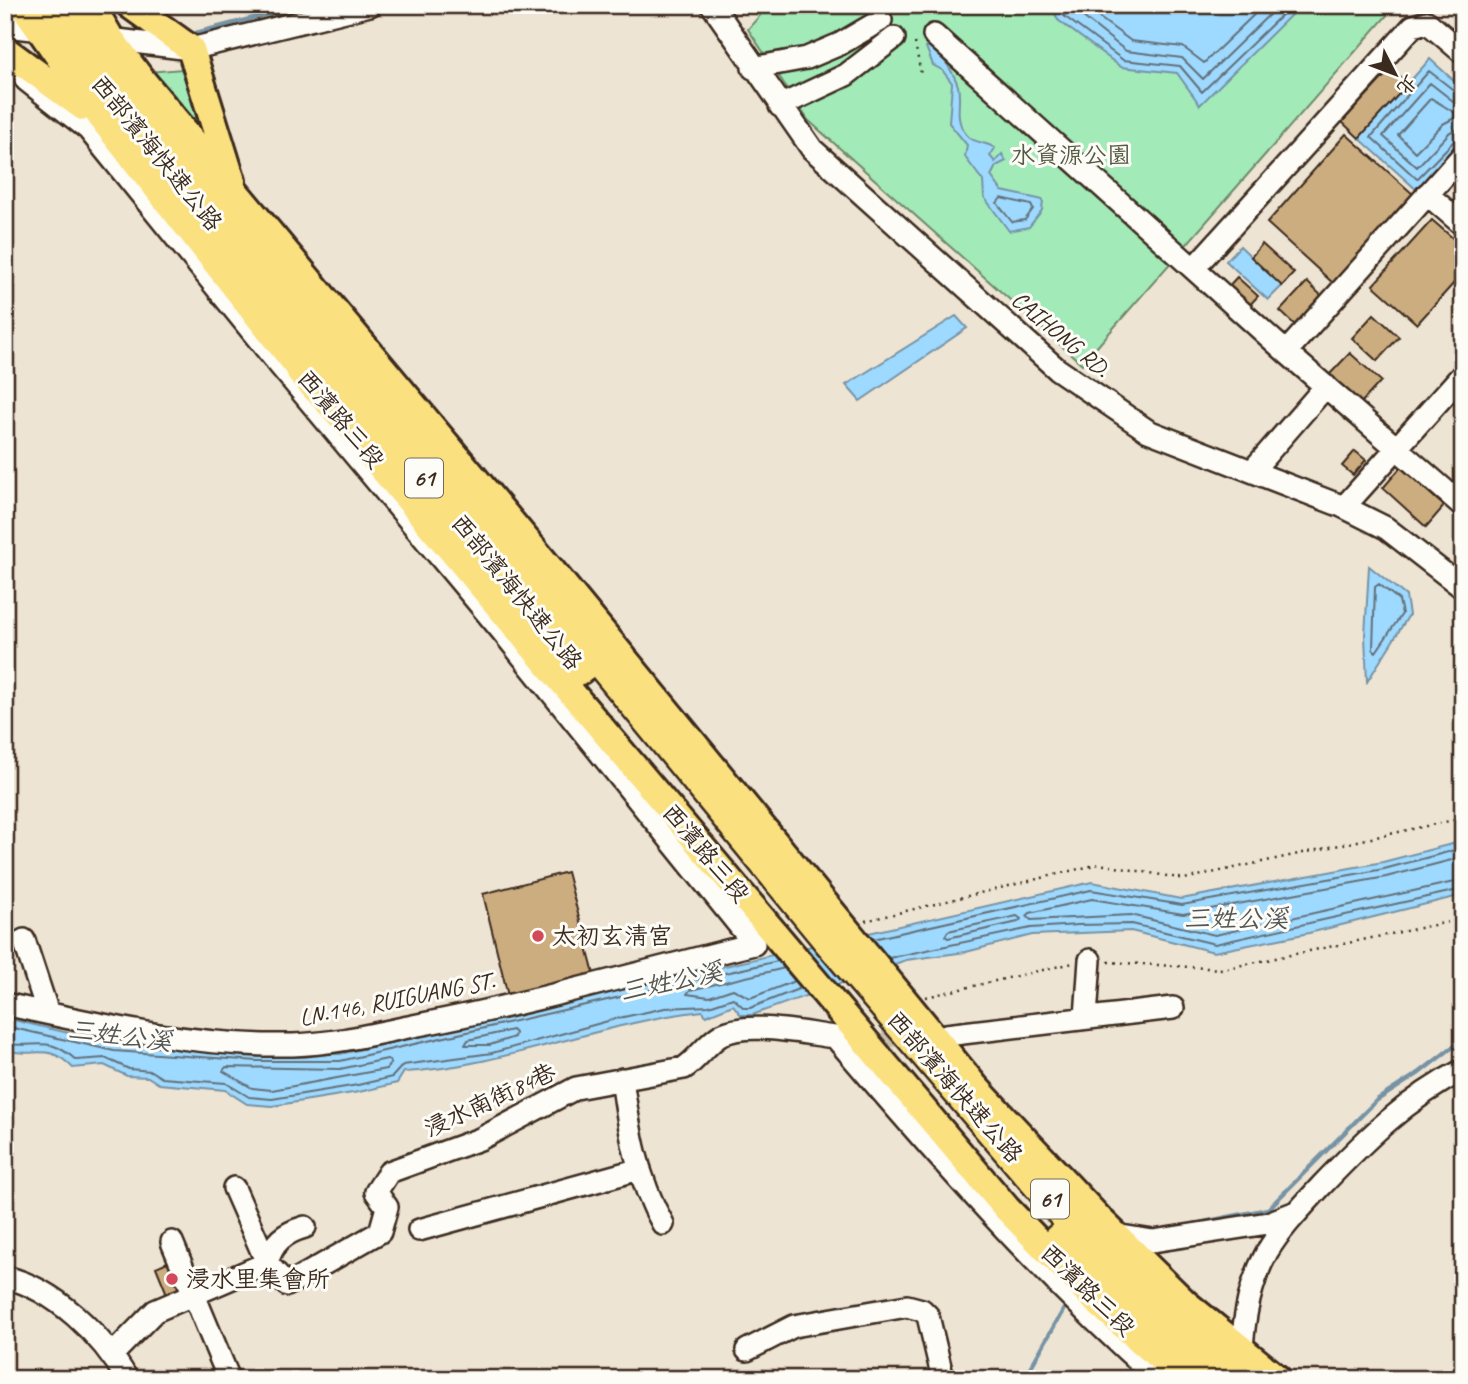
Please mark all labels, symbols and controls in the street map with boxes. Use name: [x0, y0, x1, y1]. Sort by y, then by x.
north arrow: [1360, 38, 1430, 108]
street label: 西部濱海快速公路: [85, 69, 229, 237]
text: 北: [1392, 70, 1422, 100]
park label: 水資源公園: [1011, 140, 1131, 170]
street label: CAIHONG RD.: [1006, 284, 1117, 384]
street label: 西濱路三段: [291, 363, 391, 475]
road number: 61: [405, 458, 443, 498]
street label: 西部濱海快速公路: [445, 508, 589, 676]
street label: 西濱路三段: [656, 797, 756, 909]
water label: 三姓公溪: [1184, 902, 1290, 935]
place label: 太初玄清宮: [552, 921, 672, 951]
marker: 太初玄清宮: [530, 928, 546, 944]
water label: 三姓公溪: [617, 954, 727, 1008]
street label: LN.146, RUIGUANG ST.: [297, 965, 498, 1033]
street label: 西部濱海快速公路: [881, 1005, 1029, 1169]
water label: 三姓公溪: [66, 1013, 176, 1058]
street label: 浸水南街84巷: [419, 1056, 561, 1144]
road number: 61: [1031, 1180, 1069, 1218]
street label: 西濱路三段: [1034, 1238, 1142, 1342]
place label: 浸水里集會所: [186, 1264, 330, 1294]
marker: 浸水里集會所: [164, 1271, 180, 1287]

